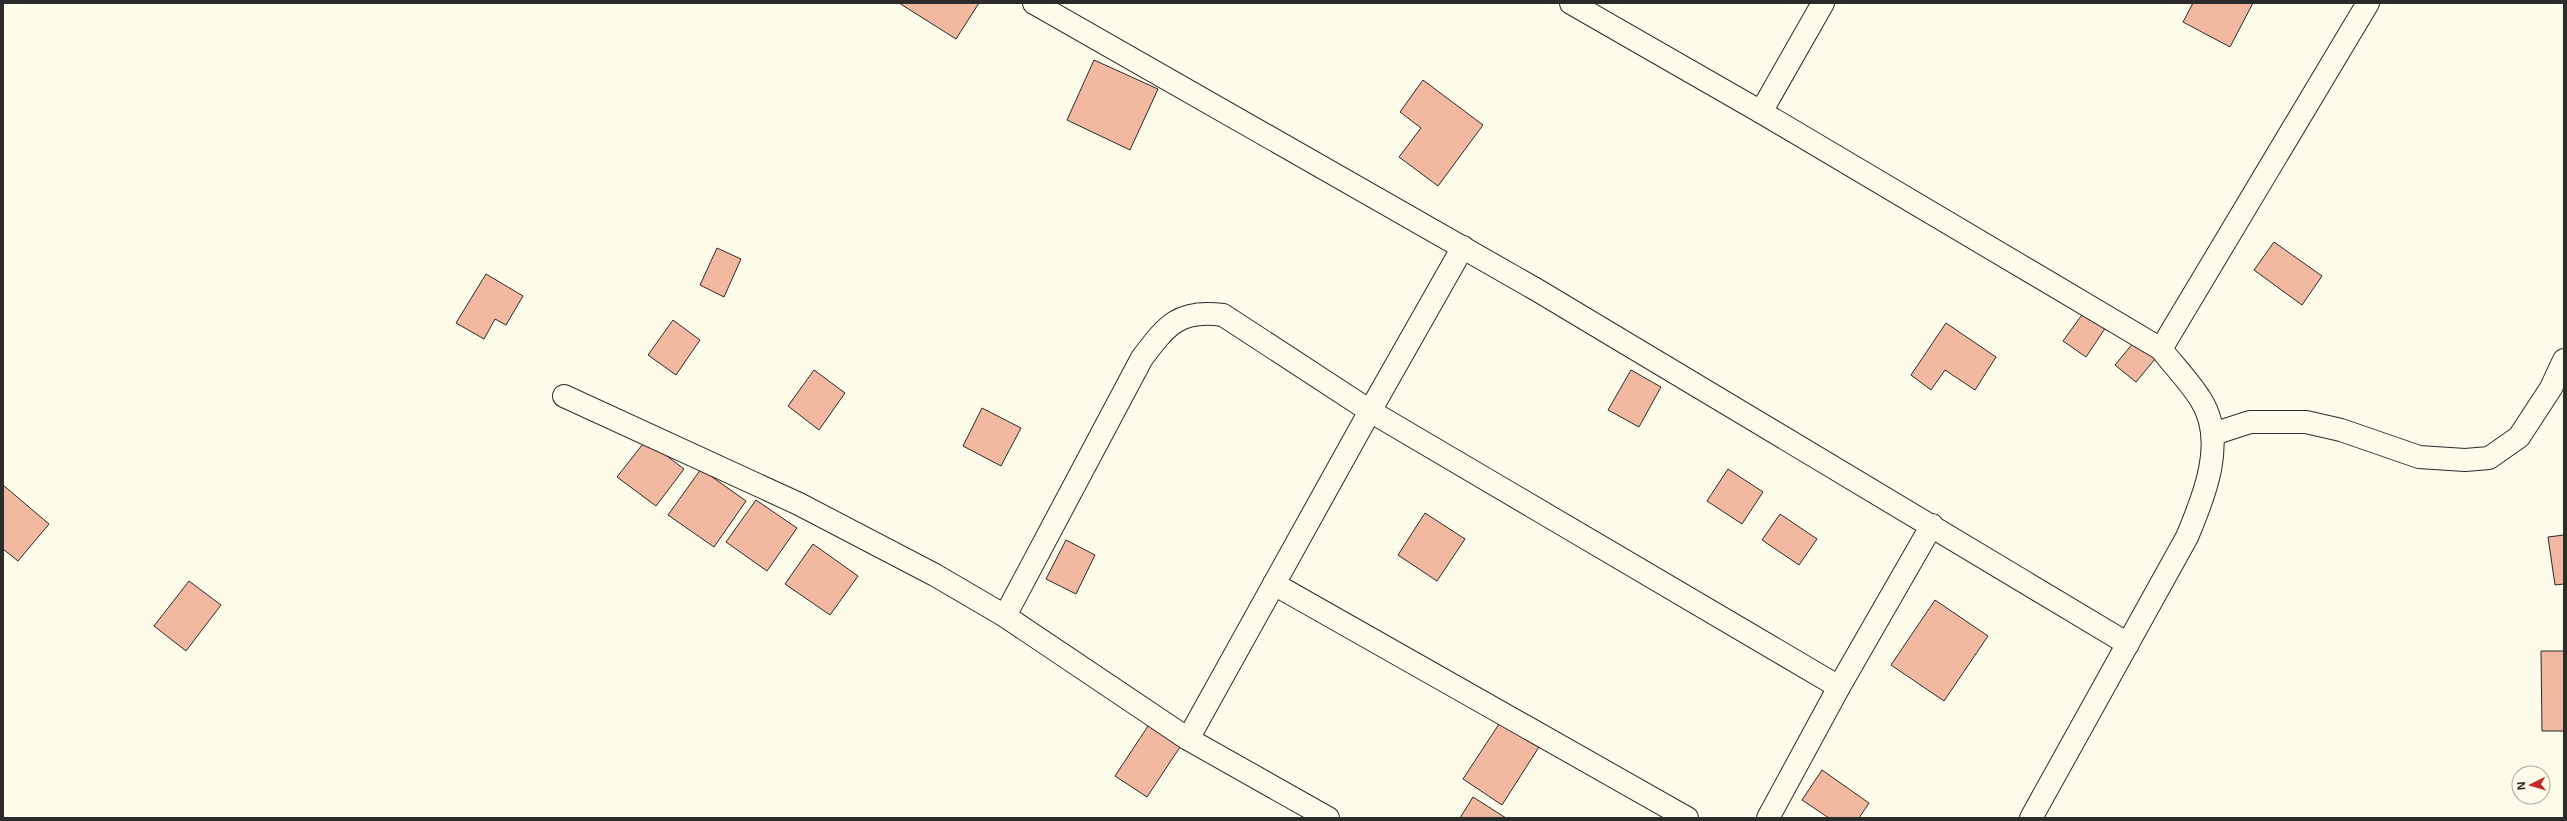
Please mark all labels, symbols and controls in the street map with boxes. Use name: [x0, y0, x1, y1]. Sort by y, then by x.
north arrow: [2511, 765, 2551, 805]
text: N: [2513, 781, 2528, 791]

